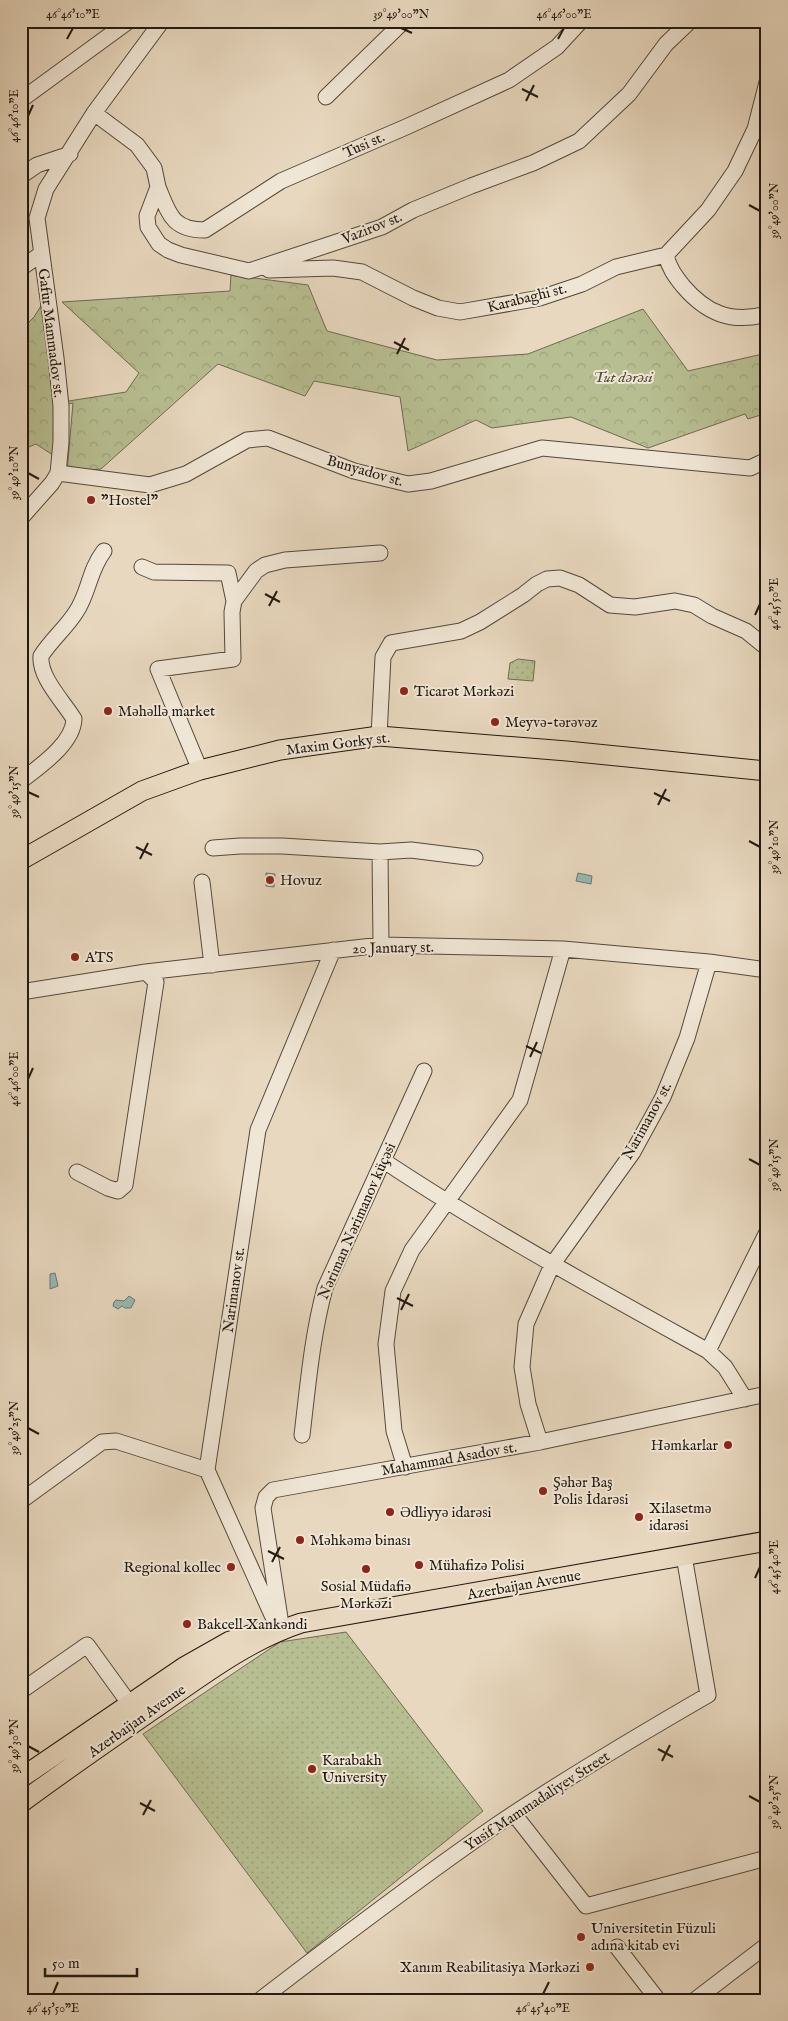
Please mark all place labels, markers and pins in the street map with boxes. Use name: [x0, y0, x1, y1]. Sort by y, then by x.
place label: "Hostel": [101, 491, 159, 510]
marker: "Hostel": [85, 494, 97, 506]
place label: Ticarət Mərkəzi: [414, 682, 514, 701]
marker: Ticarət Mərkəzi: [398, 685, 410, 697]
place label: Məhəllə market: [118, 702, 215, 721]
marker: Məhəllə market: [102, 705, 114, 717]
place label: Meyvə-tərəvəz: [505, 713, 598, 732]
marker: Meyvə-tərəvəz: [489, 716, 501, 728]
place label: Hovuz: [280, 871, 322, 890]
marker: Hovuz: [264, 874, 276, 886]
place label: ATS: [84, 948, 113, 967]
marker: ATS: [69, 951, 81, 963]
place label: Həmkarlar: [651, 1436, 718, 1455]
marker: Həmkarlar: [722, 1439, 734, 1451]
place label: Şəhər Baş Polis İdarəsi: [553, 1473, 628, 1509]
marker: Şəhər Baş Polis İdarəsi: [537, 1485, 549, 1497]
place label: Xilasetmə idarəsi: [649, 1499, 712, 1535]
place label: Ədliyyə idarəsi: [400, 1503, 492, 1522]
marker: Ədliyyə idarəsi: [384, 1506, 396, 1518]
marker: Xilasetmə idarəsi: [633, 1511, 645, 1523]
place label: Məhkəmə binası: [310, 1531, 411, 1550]
marker: Məhkəmə binası: [294, 1534, 306, 1546]
place label: Mühafizə Polisi: [429, 1556, 525, 1575]
place label: Regional kollec: [123, 1558, 221, 1577]
marker: Mühafizə Polisi: [413, 1559, 425, 1571]
marker: Regional kollec: [225, 1561, 237, 1573]
marker: Sosial Müdafiə Mərkəzi: [360, 1563, 372, 1575]
place label: Sosial Müdafiə Mərkəzi: [321, 1577, 412, 1613]
place label: Bakcell Xankəndi: [197, 1615, 308, 1634]
marker: Bakcell Xankəndi: [181, 1618, 193, 1630]
place label: Karabakh University: [322, 1751, 388, 1787]
marker: Karabakh University: [306, 1763, 318, 1775]
place label: Universitetin Füzuli adına kitab evi: [591, 1919, 716, 1955]
marker: Universitetin Füzuli adına kitab evi: [575, 1931, 587, 1943]
place label: Xanım Reabilitasiya Mərkəzi: [400, 1958, 580, 1977]
marker: Xanım Reabilitasiya Mərkəzi: [584, 1961, 596, 1973]

